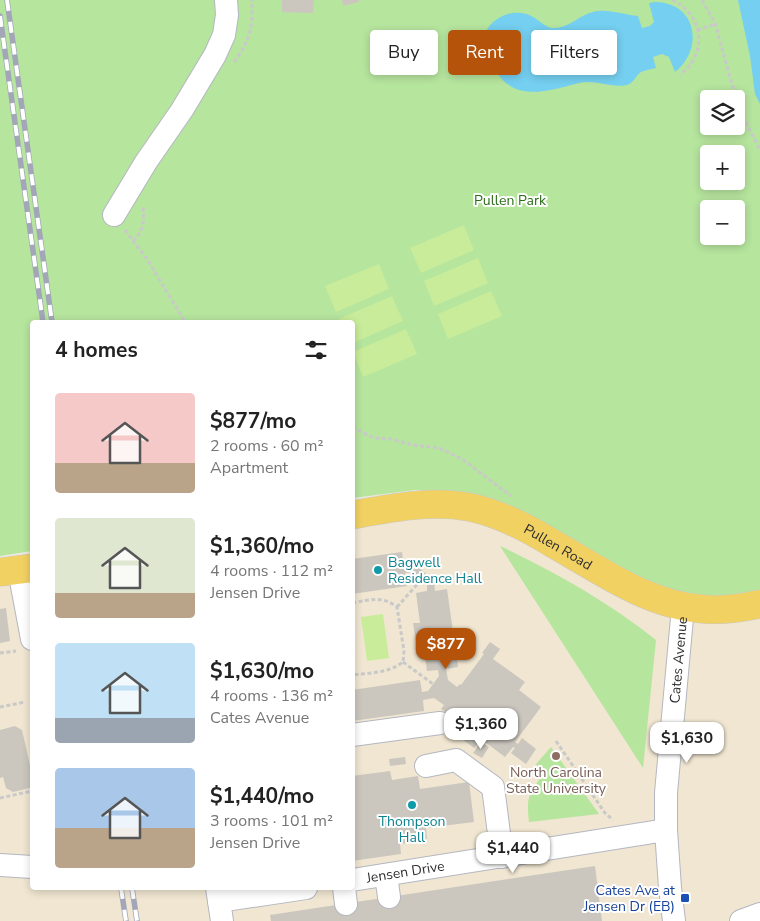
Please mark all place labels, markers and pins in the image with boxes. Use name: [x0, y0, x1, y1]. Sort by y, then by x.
place label: Bagwell Residence Hall: [388, 553, 483, 588]
marker: Bagwell Residence Hall: [372, 564, 384, 576]
pin: $877: [416, 628, 476, 670]
pin: $1,360: [440, 708, 522, 750]
pin: $1,630: [646, 722, 728, 764]
marker: North Carolina State University: [550, 750, 562, 762]
place label: North Carolina State University: [506, 763, 607, 798]
marker: Thompson Hall: [406, 799, 418, 811]
place label: Thompson Hall: [379, 812, 445, 847]
pin: $1,440: [472, 832, 554, 874]
place label: Cates Ave at Jensen Dr (EB): [583, 881, 675, 916]
marker: Cates Ave at Jensen Dr (EB): [679, 892, 691, 904]

